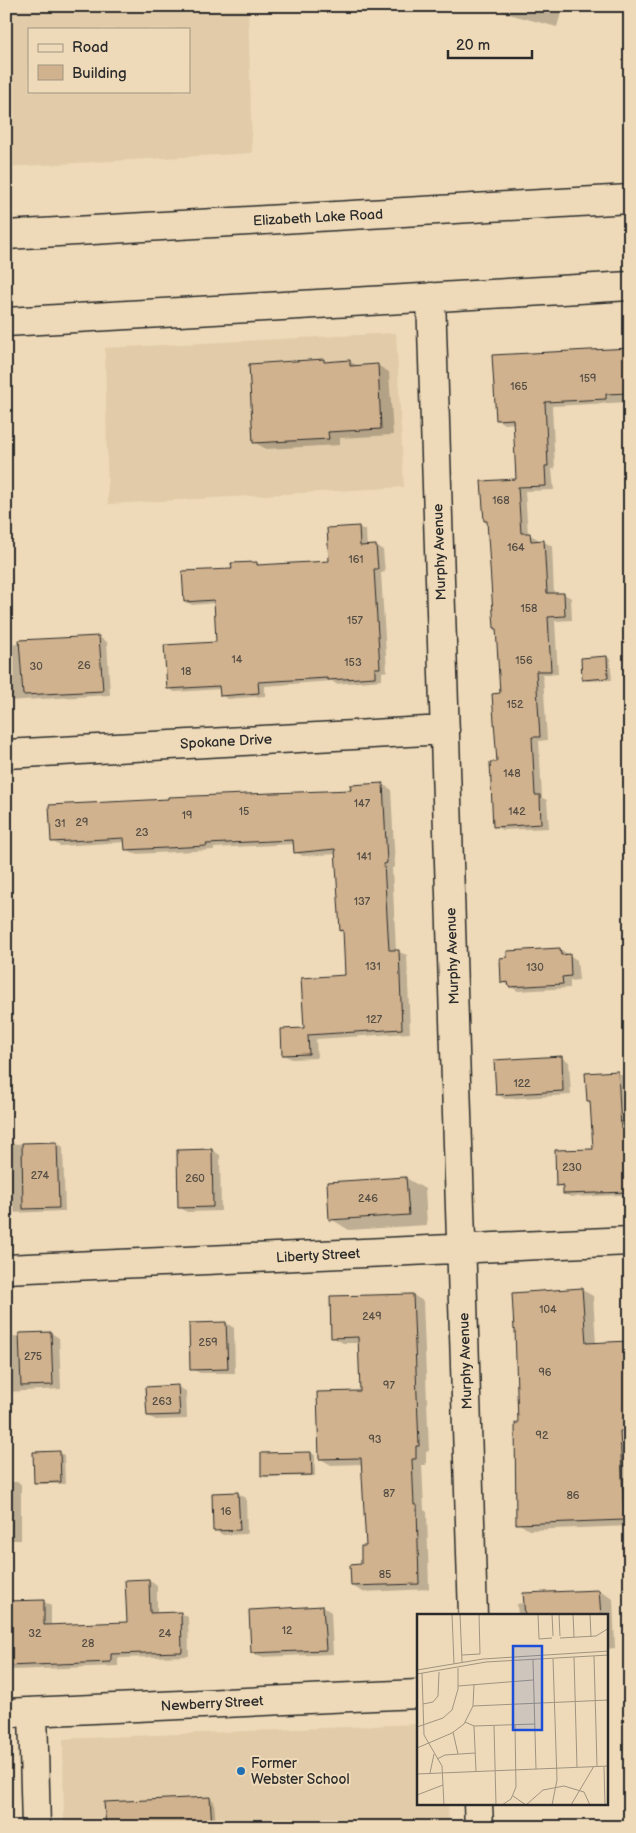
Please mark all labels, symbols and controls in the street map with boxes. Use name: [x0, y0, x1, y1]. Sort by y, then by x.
legend: [28, 28, 190, 92]
scale bar: [448, 28, 532, 60]
text: 20 m: [456, 36, 490, 55]
text: Road: [72, 38, 108, 57]
text: Building: [72, 64, 127, 83]
street label: Elizabeth Lake Road: [253, 206, 383, 229]
house number: 159: [580, 372, 596, 385]
house number: 165: [510, 380, 528, 393]
house number: 168: [492, 494, 510, 507]
street label: Murphy Avenue: [429, 503, 450, 601]
house number: 164: [507, 541, 525, 554]
house number: 161: [348, 553, 364, 566]
house number: 158: [521, 602, 537, 615]
house number: 157: [347, 614, 364, 627]
house number: 14: [232, 653, 243, 666]
house number: 156: [515, 654, 533, 667]
house number: 153: [344, 656, 362, 669]
house number: 26: [77, 659, 91, 672]
house number: 30: [29, 660, 43, 673]
house number: 18: [181, 665, 191, 678]
house number: 152: [506, 698, 524, 711]
street label: Spokane Drive: [180, 731, 272, 752]
house number: 148: [503, 767, 521, 780]
house number: 147: [354, 797, 371, 810]
house number: 15: [239, 805, 249, 818]
house number: 142: [508, 805, 526, 818]
house number: 19: [182, 809, 192, 822]
house number: 29: [76, 816, 88, 829]
house number: 31: [54, 817, 66, 830]
house number: 23: [135, 826, 149, 839]
house number: 141: [356, 850, 372, 863]
house number: 137: [354, 895, 371, 908]
street label: Murphy Avenue: [442, 907, 463, 1005]
house number: 131: [365, 960, 381, 973]
house number: 130: [526, 961, 544, 974]
house number: 127: [366, 1013, 383, 1026]
house number: 122: [513, 1077, 531, 1090]
house number: 230: [562, 1161, 582, 1174]
house number: 274: [31, 1169, 50, 1182]
house number: 260: [185, 1172, 205, 1185]
house number: 246: [358, 1192, 378, 1205]
street label: Liberty Street: [275, 1245, 361, 1266]
house number: 104: [539, 1303, 557, 1316]
house number: 249: [362, 1310, 382, 1323]
street label: Murphy Avenue: [455, 1312, 476, 1410]
house number: 259: [198, 1336, 218, 1349]
house number: 275: [24, 1350, 42, 1363]
house number: 96: [538, 1366, 552, 1379]
house number: 97: [383, 1379, 395, 1392]
house number: 263: [152, 1395, 172, 1408]
house number: 92: [536, 1429, 549, 1442]
house number: 93: [368, 1433, 382, 1446]
house number: 87: [383, 1487, 395, 1500]
house number: 86: [566, 1489, 580, 1502]
house number: 16: [221, 1505, 232, 1518]
house number: 85: [379, 1568, 391, 1581]
inset map: [417, 1614, 608, 1806]
house number: 12: [282, 1624, 293, 1637]
house number: 32: [28, 1627, 42, 1640]
house number: 24: [158, 1627, 172, 1640]
house number: 28: [82, 1637, 94, 1650]
street label: Newberry Street: [160, 1692, 264, 1715]
place label: Former Webster School: [251, 1755, 350, 1788]
marker: Former Webster School: [235, 1765, 247, 1777]

